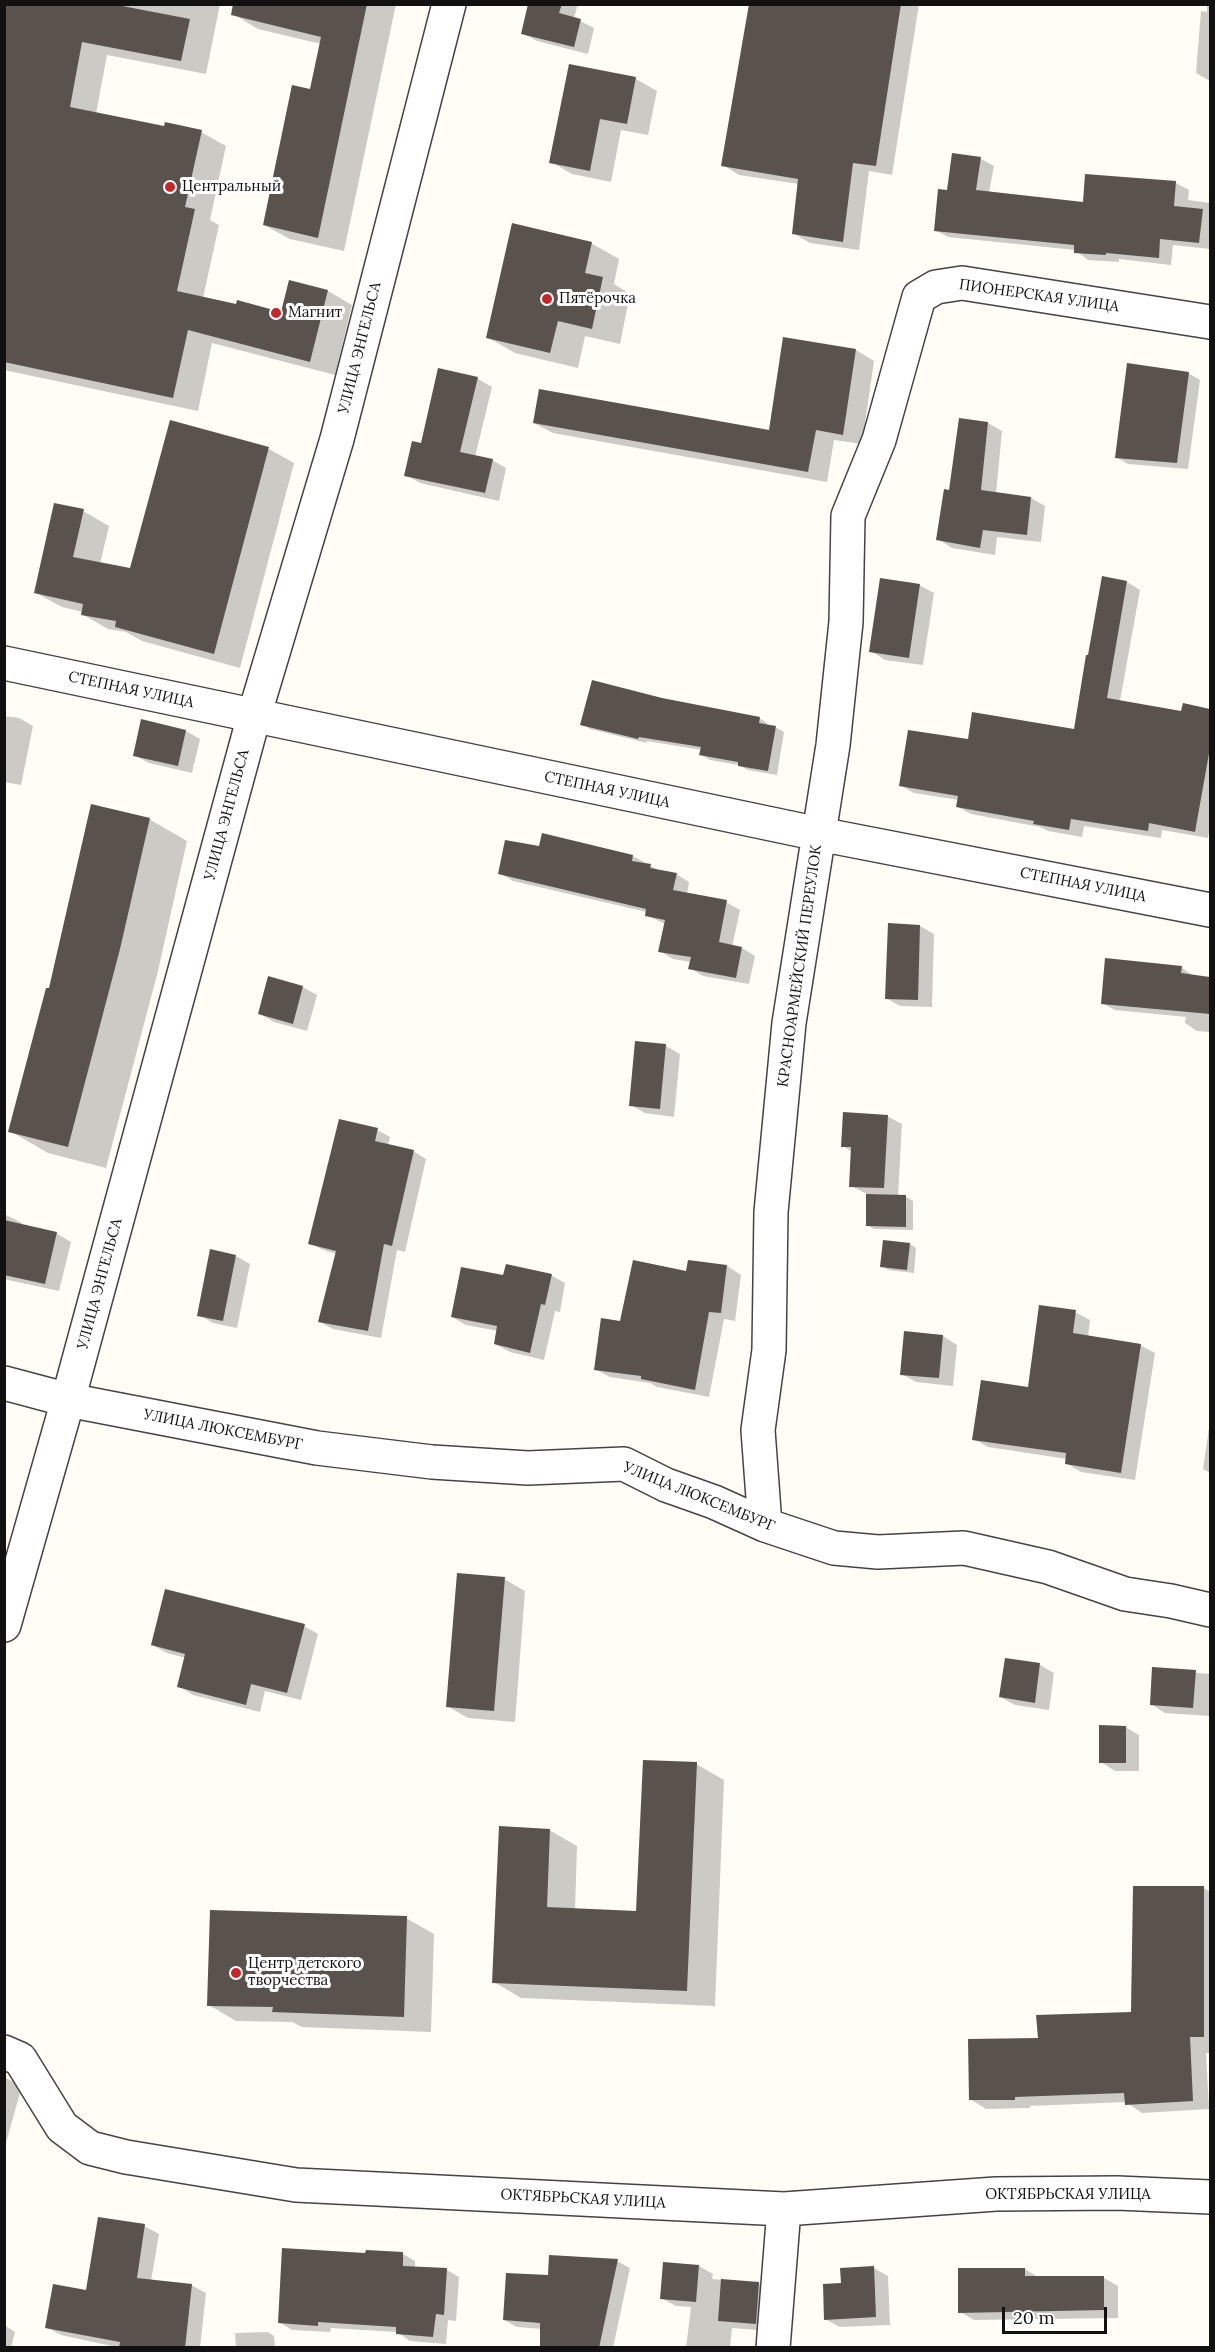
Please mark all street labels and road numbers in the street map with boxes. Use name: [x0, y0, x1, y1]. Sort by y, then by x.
street label: ПИОНЕРСКАЯ УЛИЦА: [958, 276, 1120, 316]
street label: УЛИЦА ЭНГЕЛЬСА: [335, 280, 385, 416]
street label: СТЕПНАЯ УЛИЦА: [66, 668, 196, 712]
street label: УЛИЦА ЭНГЕЛЬСА: [201, 747, 253, 883]
street label: СТЕПНАЯ УЛИЦА: [542, 768, 672, 812]
street label: КРАСНОАРМЕЙСКИЙ ПЕРЕУЛОК: [774, 844, 826, 1088]
street label: СТЕПНАЯ УЛИЦА: [1018, 864, 1148, 906]
street label: УЛИЦА ЭНГЕЛЬСА: [74, 1216, 126, 1352]
street label: УЛИЦА ЛЮКСЕМБУРГ: [142, 1406, 304, 1454]
street label: УЛИЦА ЛЮКСЕМБУРГ: [621, 1458, 777, 1536]
street label: ОКТЯБРЬСКАЯ УЛИЦА: [500, 2186, 666, 2212]
street label: ОКТЯБРЬСКАЯ УЛИЦА: [985, 2186, 1151, 2204]

